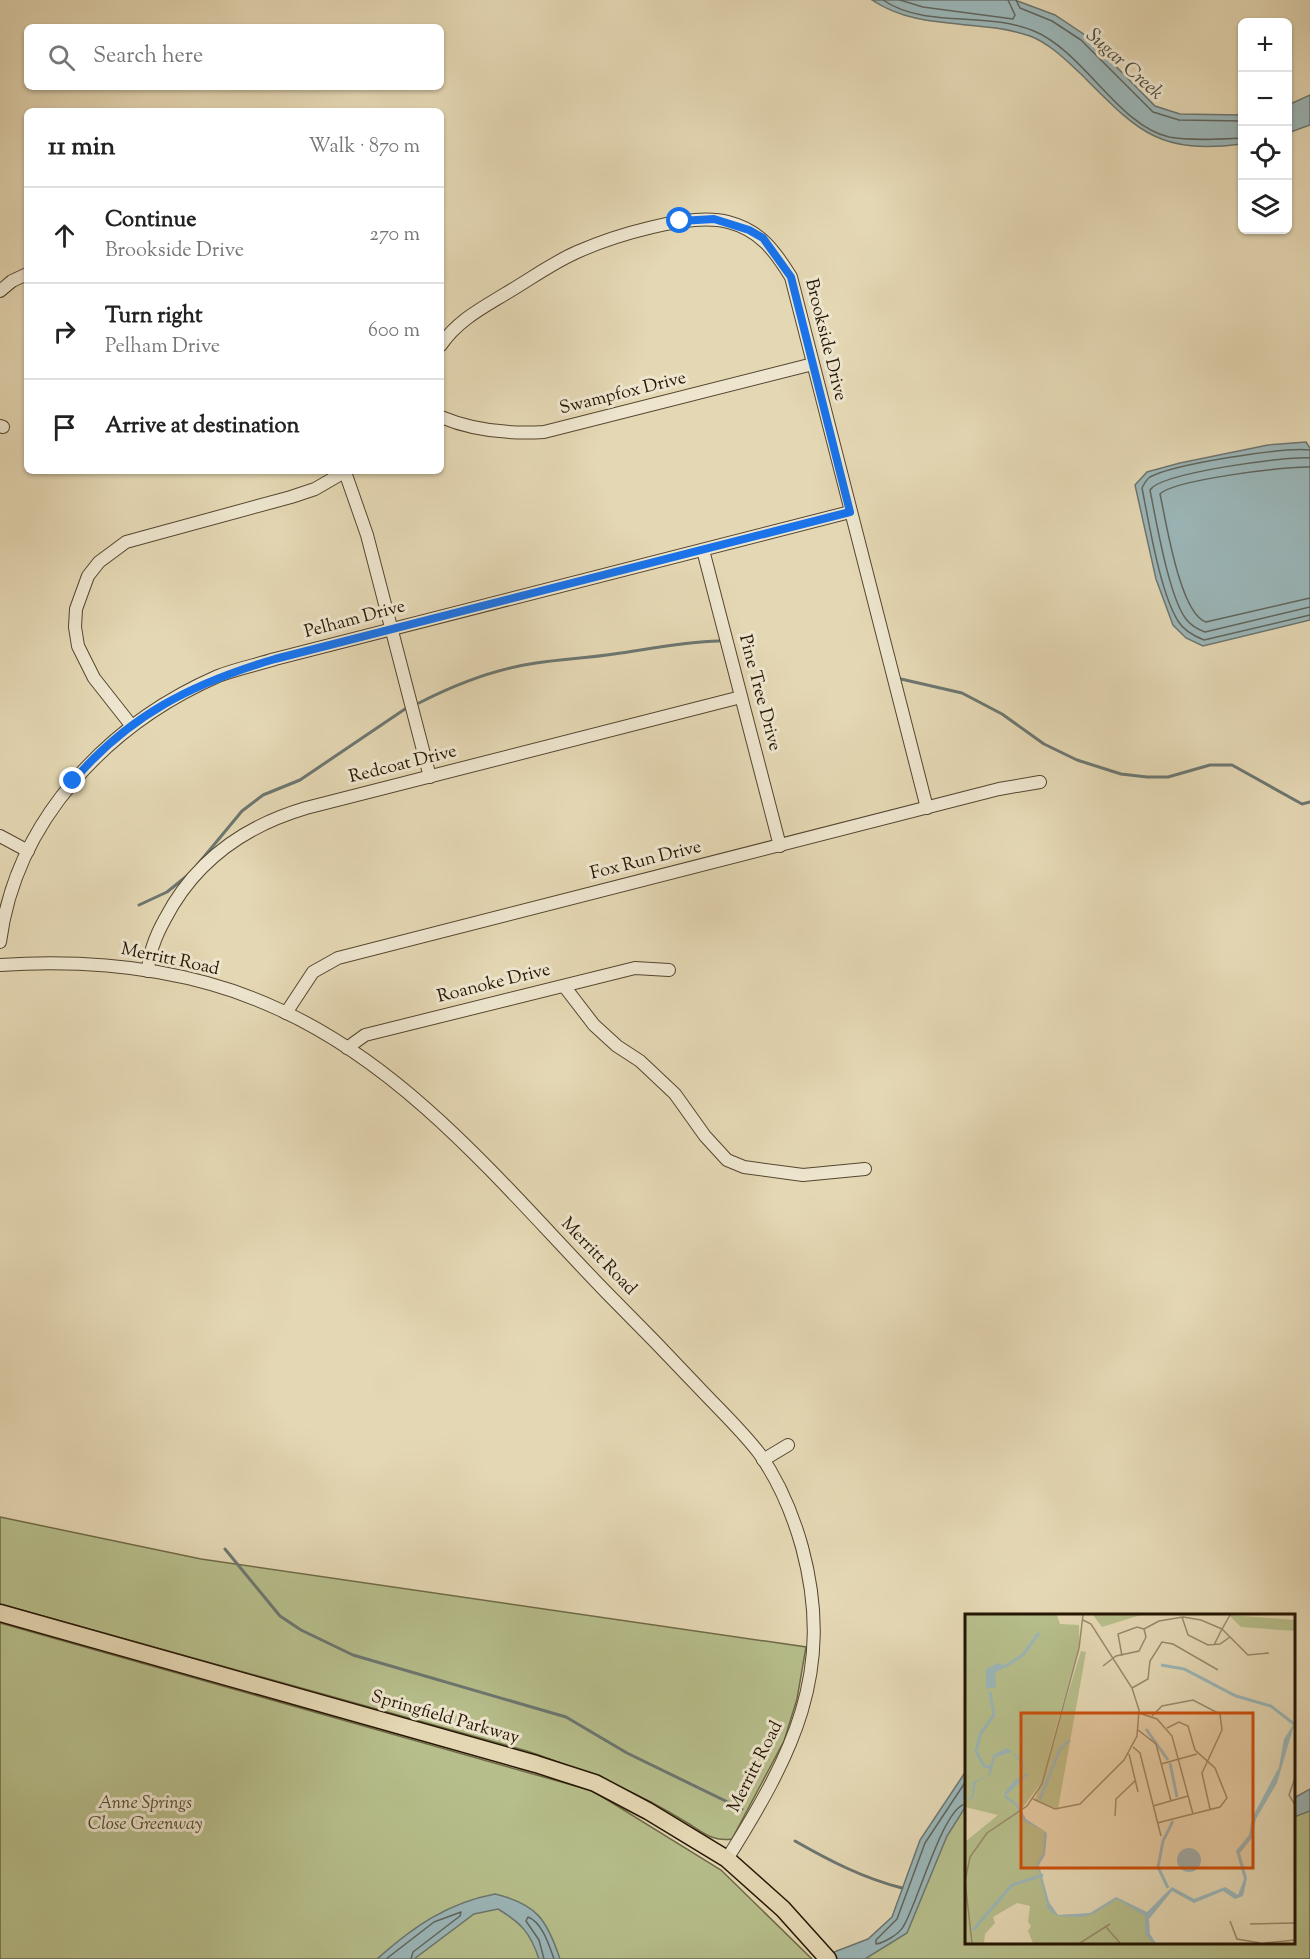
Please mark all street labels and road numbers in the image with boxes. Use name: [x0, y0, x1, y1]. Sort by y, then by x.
street label: Brookside Drive: [797, 276, 853, 404]
street label: Swampfox Drive: [557, 366, 689, 422]
street label: Pelham Drive: [302, 594, 408, 646]
street label: Pine Tree Drive: [731, 632, 787, 754]
street label: Redcoat Drive: [346, 739, 460, 791]
street label: Fox Run Drive: [588, 835, 704, 887]
street label: Merritt Road: [118, 937, 222, 983]
street label: Roanoke Drive: [435, 957, 553, 1011]
street label: Merritt Road: [554, 1212, 642, 1302]
street label: Springfield Parkway: [368, 1684, 522, 1752]
street label: Merritt Road: [722, 1717, 790, 1817]

